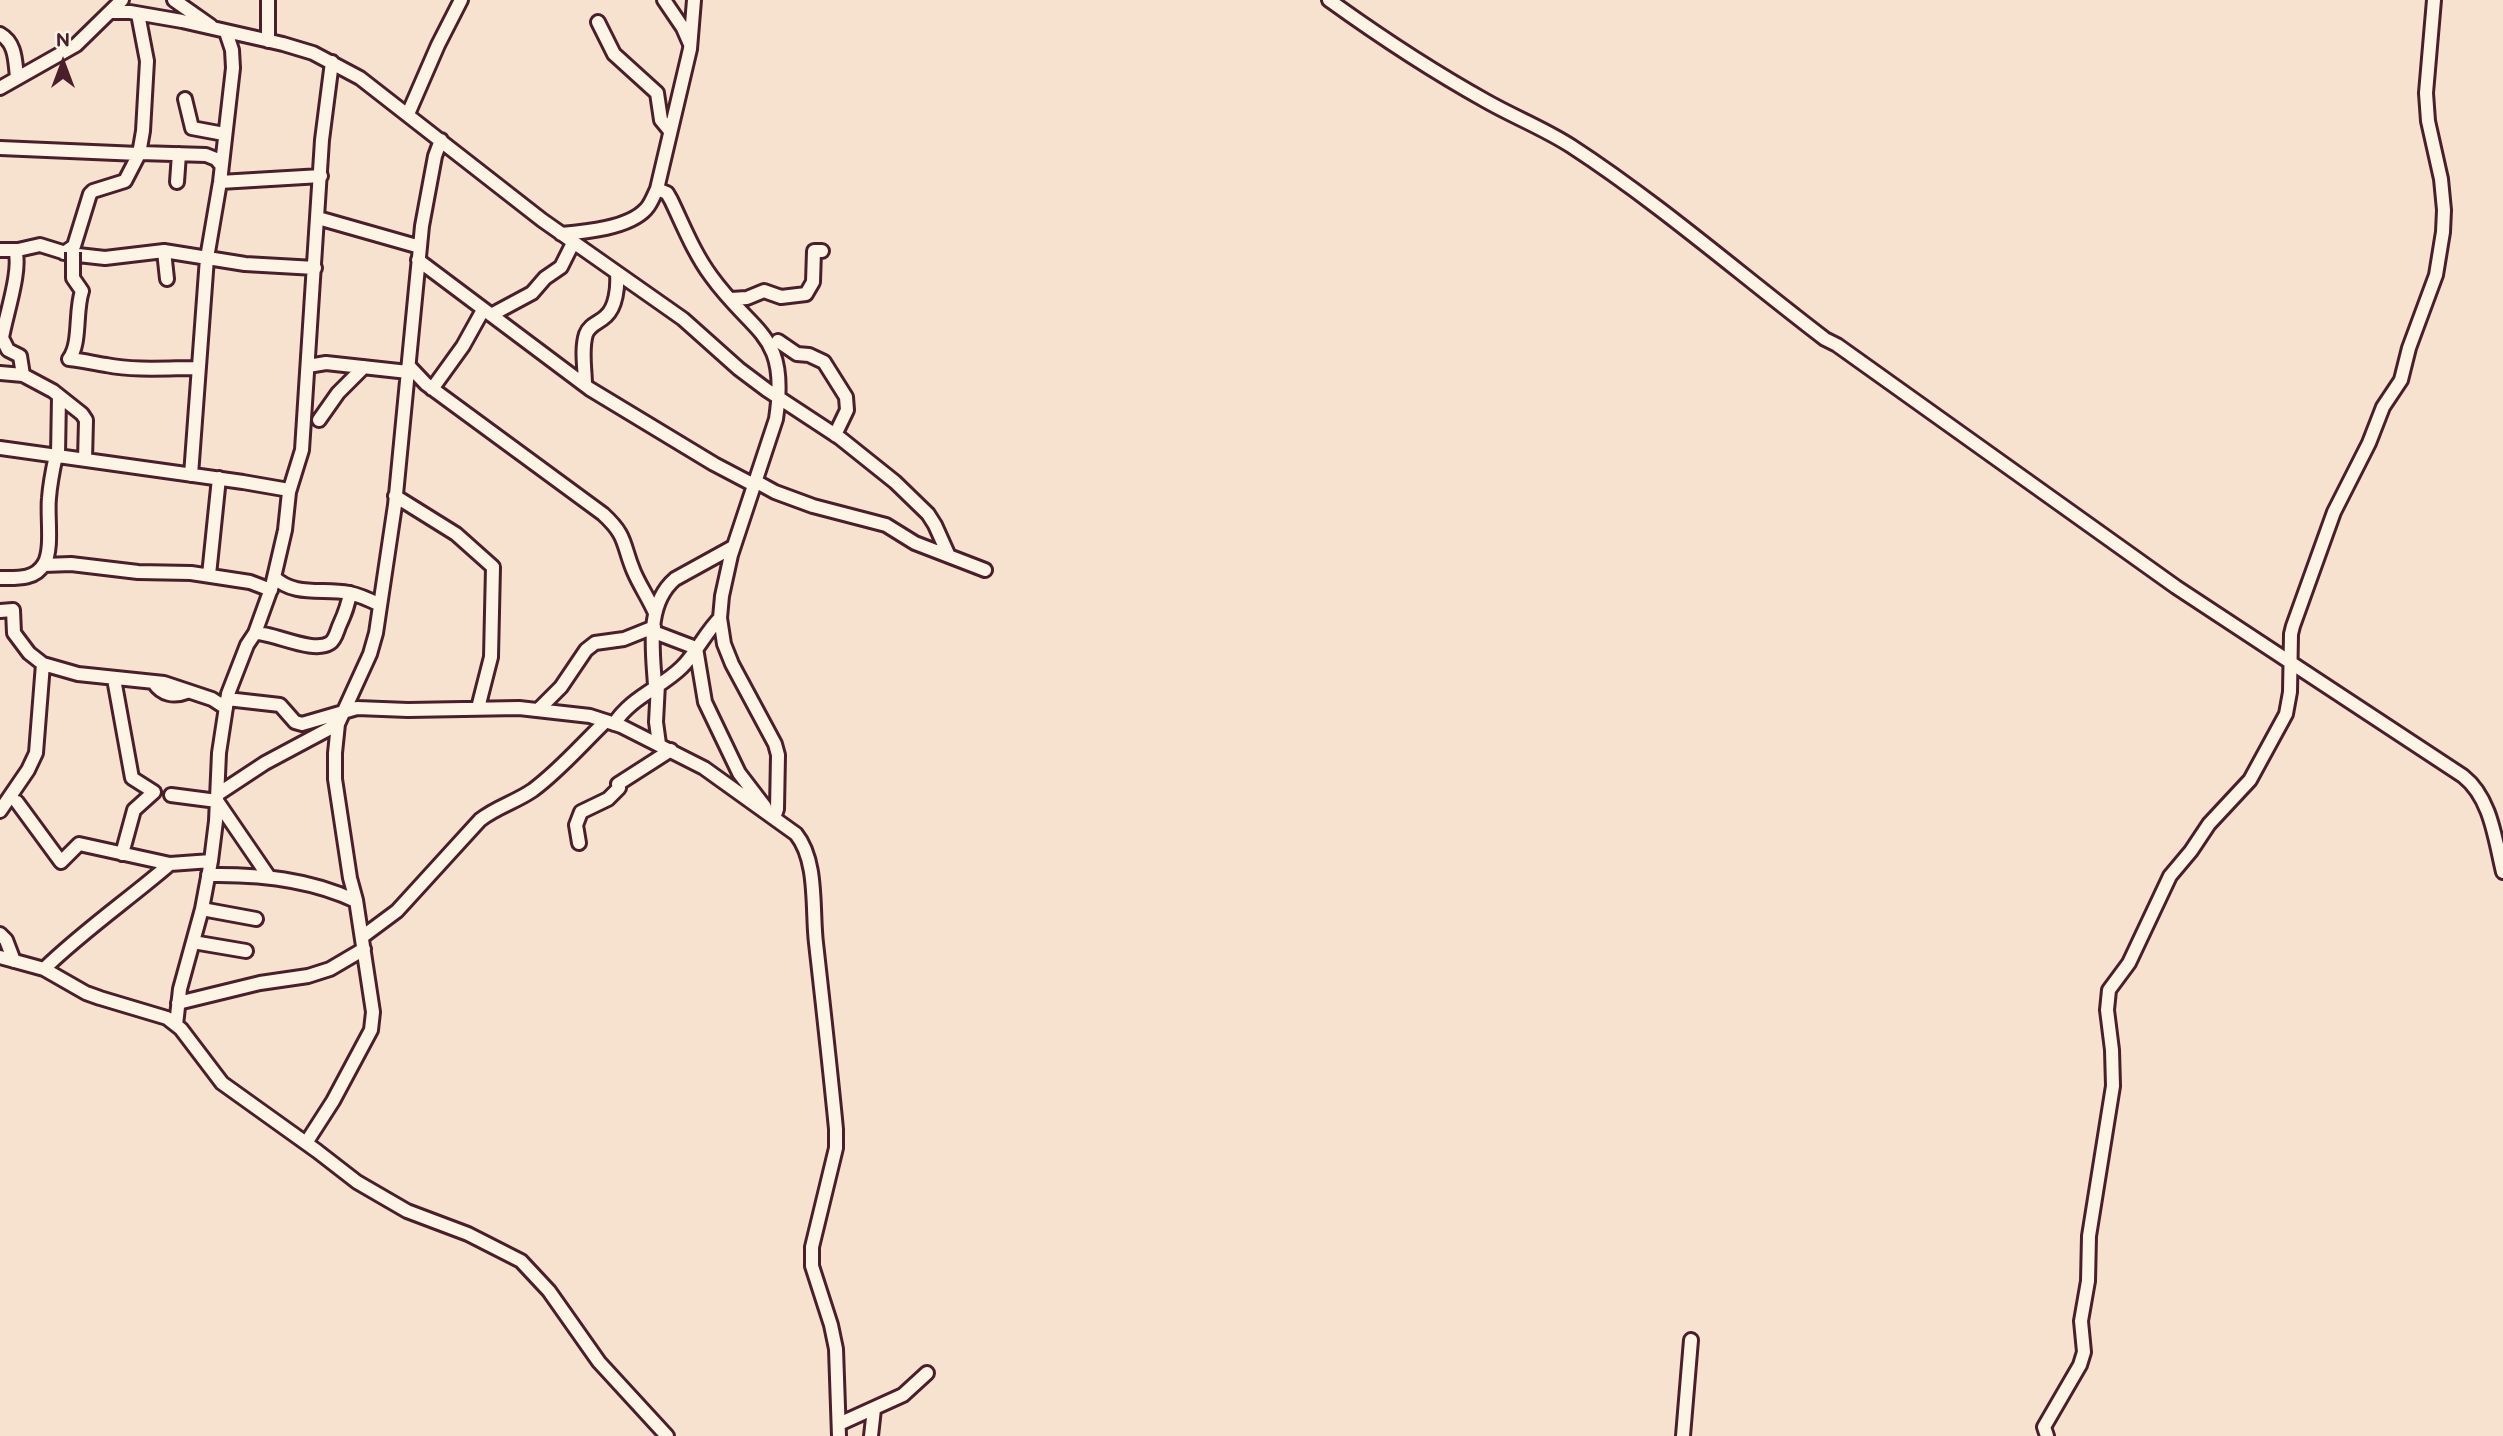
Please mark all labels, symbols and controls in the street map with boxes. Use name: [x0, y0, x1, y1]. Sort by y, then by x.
north arrow: [28, 28, 98, 98]
text: N: [56, 30, 70, 53]

